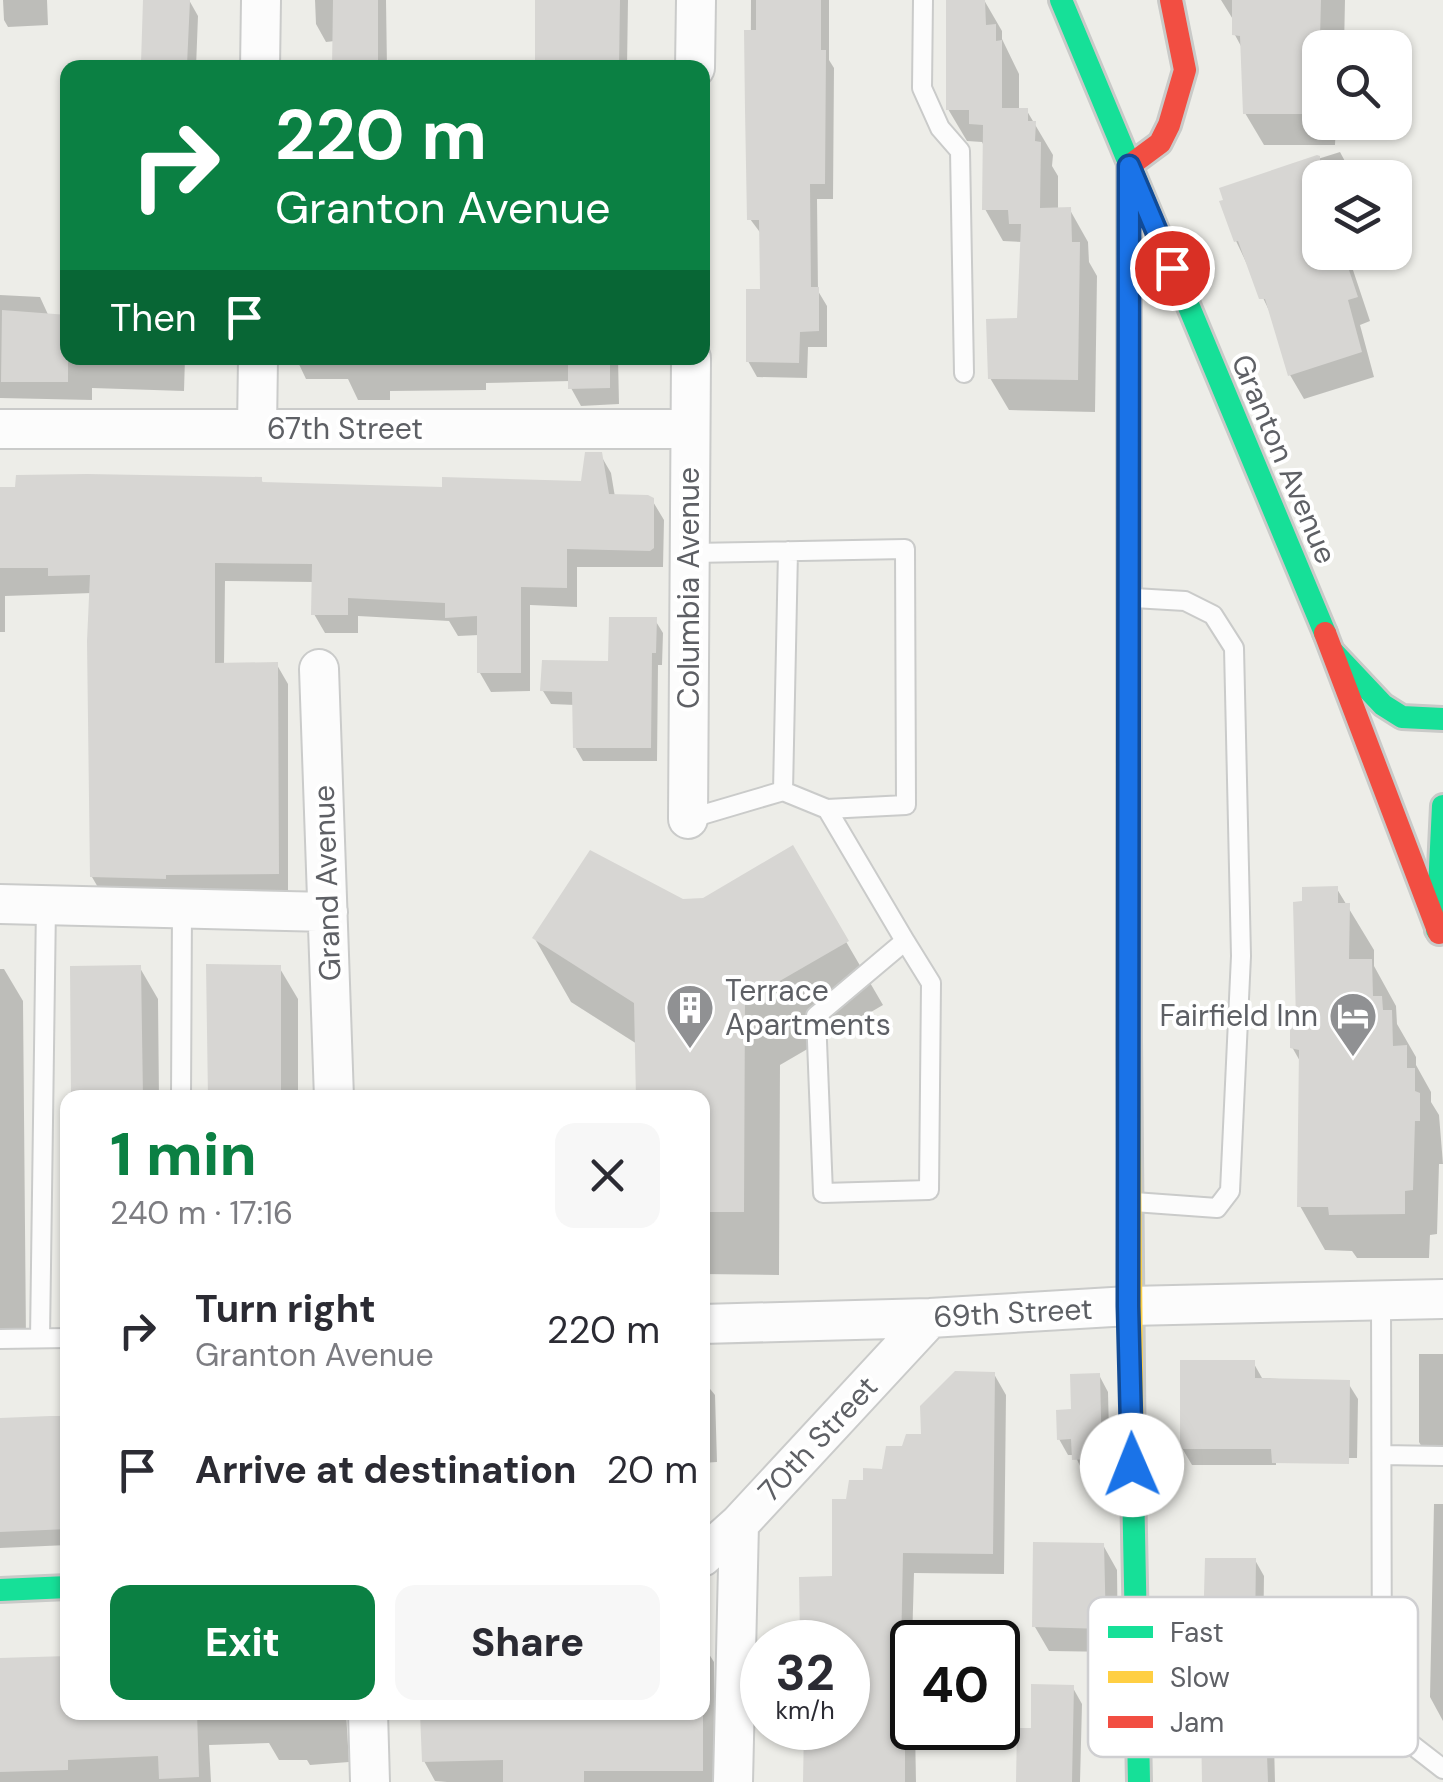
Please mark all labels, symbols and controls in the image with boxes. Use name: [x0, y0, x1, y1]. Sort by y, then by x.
map controls: [1302, 30, 1412, 270]
button: search: [1302, 30, 1412, 140]
text: 220 m: [275, 90, 487, 181]
icon: right: [110, 100, 240, 230]
button: layers: [1302, 160, 1412, 270]
text: Granton Avenue: [275, 178, 610, 237]
pin: [1130, 226, 1215, 311]
icon: arrive: [1145, 241, 1200, 296]
icon: arrive: [217, 290, 272, 345]
text: Then: [110, 293, 197, 343]
street label: Granton Avenue: [1223, 348, 1346, 569]
street label: 67th Street: [267, 409, 423, 448]
street label: Columbia Avenue: [669, 467, 708, 709]
street label: Grand Avenue: [304, 784, 349, 982]
place label: Terrace Apartments: [725, 971, 891, 1044]
building icon: Terrace Apartments: [664, 982, 716, 1050]
hotel icon: Fairfield Inn: [1327, 990, 1379, 1058]
place label: Fairfield Inn: [1159, 996, 1318, 1035]
text: 1 min: [110, 1115, 257, 1194]
button: close: [555, 1123, 660, 1228]
text: 240 m · 17:16: [110, 1192, 293, 1234]
text: Turn right: [195, 1284, 376, 1334]
street label: 69th Street: [933, 1289, 1093, 1336]
icon: right: [110, 1303, 165, 1358]
text: 220 m: [547, 1305, 660, 1355]
text: Granton Avenue: [195, 1334, 434, 1376]
street label: 70th Street: [749, 1368, 886, 1510]
position arrow: [1080, 1413, 1184, 1517]
icon: arrive: [110, 1443, 165, 1498]
text: Arrive at destination: [195, 1445, 577, 1495]
text: 20 m: [607, 1445, 698, 1495]
button: Exit: [110, 1585, 375, 1700]
button: Share: [395, 1585, 660, 1700]
legend: [1088, 1597, 1418, 1757]
text: Fast: [1170, 1614, 1224, 1651]
speed limit sign: 40: [890, 1620, 1020, 1750]
text: 32: [776, 1640, 835, 1706]
text: Slow: [1170, 1659, 1230, 1696]
text: km/h: [775, 1694, 835, 1727]
text: Jam: [1170, 1704, 1224, 1741]

